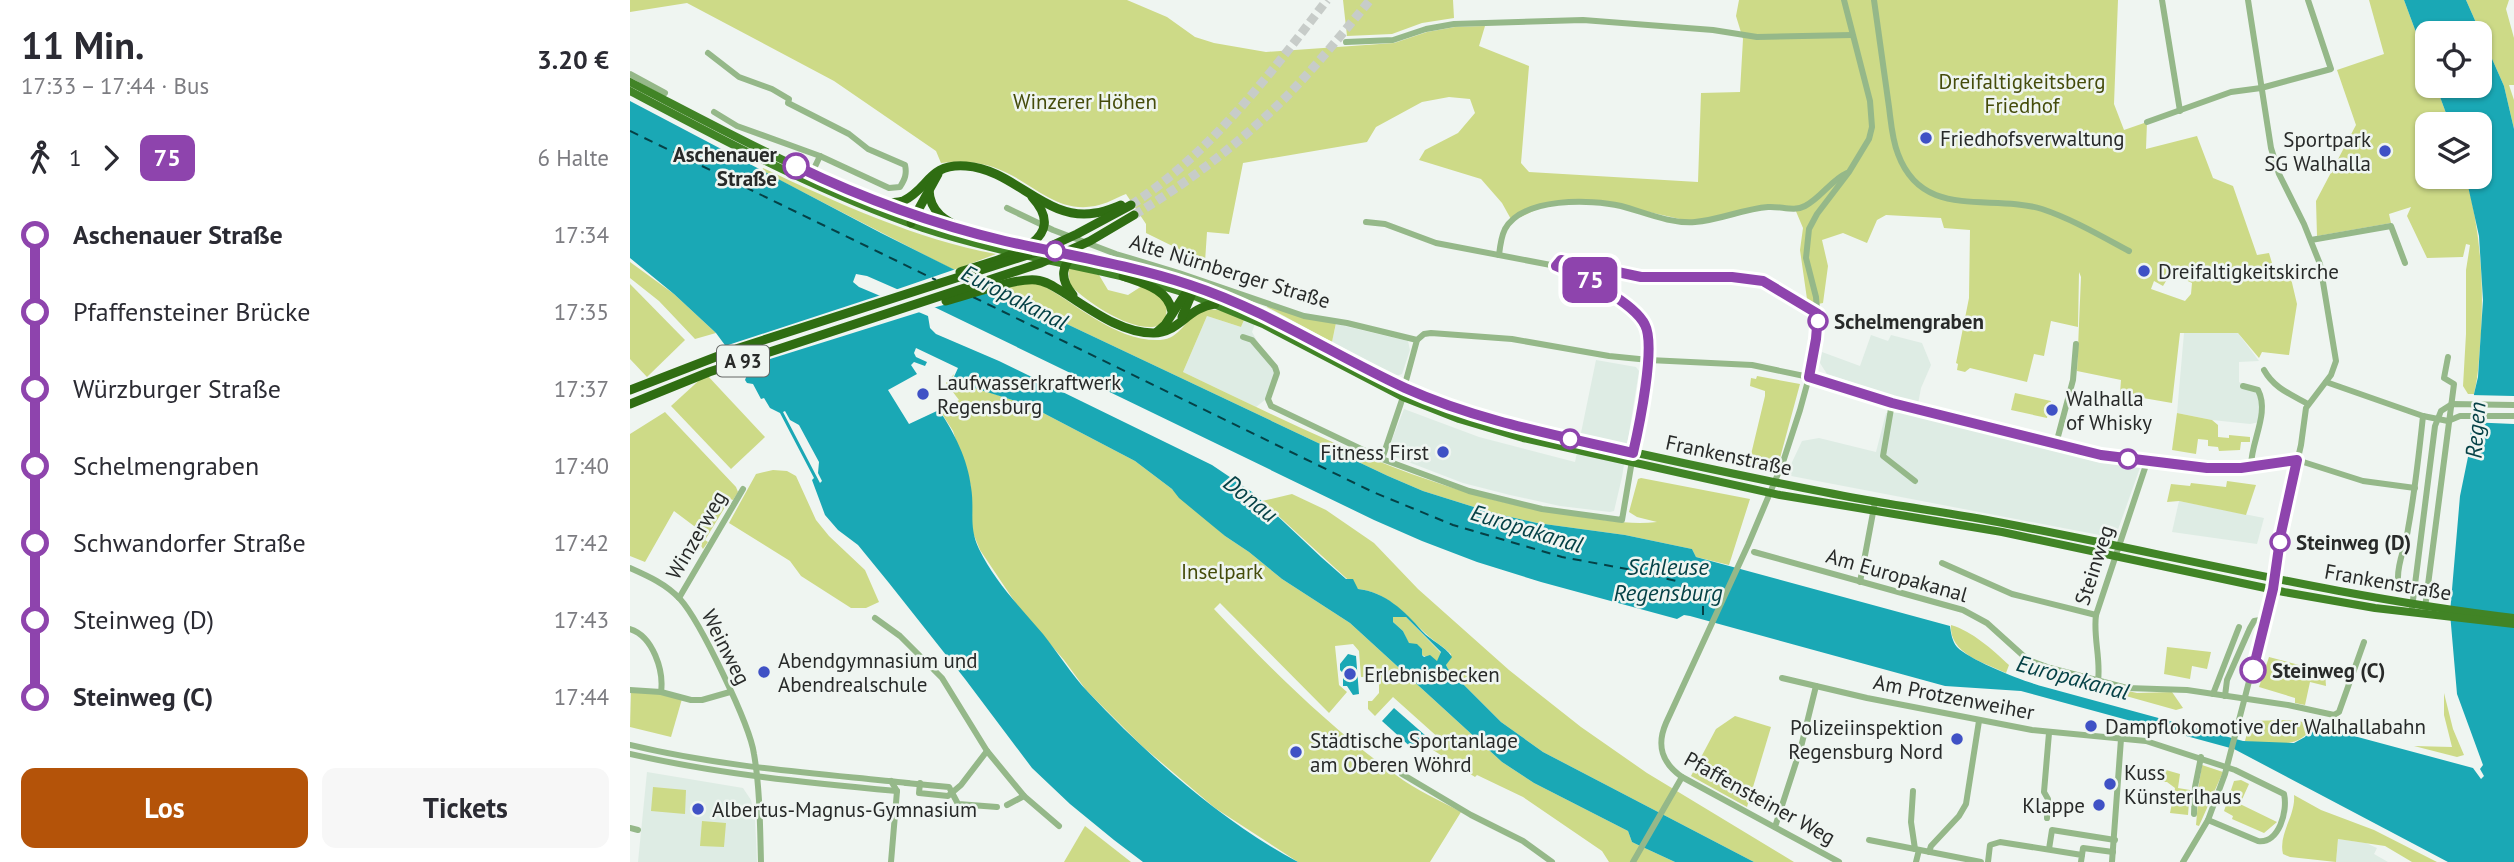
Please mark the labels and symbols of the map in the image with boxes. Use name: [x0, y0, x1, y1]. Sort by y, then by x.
park label: Dreifaltigkeitsberg Friedhof: [1939, 68, 2105, 119]
park label: Winzerer Höhen: [1013, 88, 1157, 115]
place label: Friedhofsverwaltung: [1940, 125, 2125, 152]
place label: Sportpark SG Walhalla: [2264, 126, 2371, 177]
marker: Friedhofsverwaltung: [1918, 130, 1934, 146]
place label: Aschenauer Straße: [673, 141, 778, 192]
marker: Sportpark SG Walhalla: [2377, 143, 2393, 159]
marker: Aschenauer Straße: [783, 153, 809, 179]
street label: Alte Nürnberger Straße: [1126, 228, 1334, 314]
unlabelled marker: [1045, 241, 1065, 261]
line badge: 75: [1558, 257, 1622, 303]
water label: Europakanal: [957, 258, 1073, 336]
place label: Dreifaltigkeitskirche: [2158, 258, 2339, 285]
marker: Dreifaltigkeitskirche: [2136, 263, 2152, 279]
place label: Schelmengraben: [1834, 308, 1984, 335]
marker: Schelmengraben: [1808, 311, 1828, 331]
road number: A 93: [717, 346, 769, 376]
place label: Laufwasserkraftwerk Regensburg: [937, 369, 1121, 420]
place label: Walhalla of Whisky: [2066, 385, 2152, 436]
marker: Laufwasserkraftwerk Regensburg: [915, 386, 931, 402]
water label: Regen: [2459, 401, 2491, 459]
marker: Walhalla of Whisky: [2044, 402, 2060, 418]
street label: Frankenstraße: [1663, 428, 1795, 482]
unlabelled marker: [1560, 429, 1580, 449]
place label: Fitness First: [1320, 439, 1429, 466]
marker: Fitness First: [1435, 444, 1451, 460]
unlabelled marker: [2118, 449, 2138, 469]
water label: Donau: [1218, 468, 1284, 528]
street label: Winzerweg: [660, 486, 732, 584]
water label: Europakanal: [1467, 497, 1587, 559]
street label: Steinweg: [2068, 521, 2120, 609]
place label: Steinweg (D): [2296, 529, 2411, 556]
marker: Steinweg (D): [2270, 532, 2290, 552]
street label: Am Europakanal: [1823, 542, 1971, 608]
water label: Schleuse Regensburg: [1613, 552, 1723, 607]
park label: Inselpark: [1181, 558, 1263, 585]
street label: Frankenstraße: [2322, 558, 2454, 606]
street label: Weinweg: [696, 605, 756, 689]
place label: Abendgymnasium und Abendrealschule: [778, 647, 978, 698]
water label: Europakanal: [2013, 648, 2133, 706]
marker: Steinweg (C): [2240, 657, 2266, 683]
place label: Steinweg (C): [2272, 657, 2385, 684]
place label: Erlebnisbecken: [1364, 661, 1500, 688]
marker: Abendgymnasium und Abendrealschule: [756, 664, 772, 680]
marker: Erlebnisbecken: [1342, 666, 1358, 682]
street label: Am Protzenweiher: [1871, 668, 2037, 726]
place label: Dampflokomotive der Walhallabahn: [2105, 713, 2426, 740]
place label: Polizeiinspektion Regensburg Nord: [1788, 714, 1943, 765]
marker: Dampflokomotive der Walhallabahn: [2083, 718, 2099, 734]
place label: Städtische Sportanlage am Oberen Wöhrd: [1310, 727, 1518, 778]
marker: Polizeiinspektion Regensburg Nord: [1949, 731, 1965, 747]
marker: Städtische Sportanlage am Oberen Wöhrd: [1288, 744, 1304, 760]
street label: Pfaffensteiner Weg: [1680, 745, 1840, 851]
place label: Kuss Künsterlhaus: [2124, 759, 2241, 810]
marker: Kuss Künsterlhaus: [2102, 776, 2118, 792]
place label: Klappe: [2022, 792, 2085, 819]
place label: Albertus-Magnus-Gymnasium: [712, 796, 977, 823]
marker: Klappe: [2091, 797, 2107, 813]
marker: Albertus-Magnus-Gymnasium: [690, 801, 706, 817]

